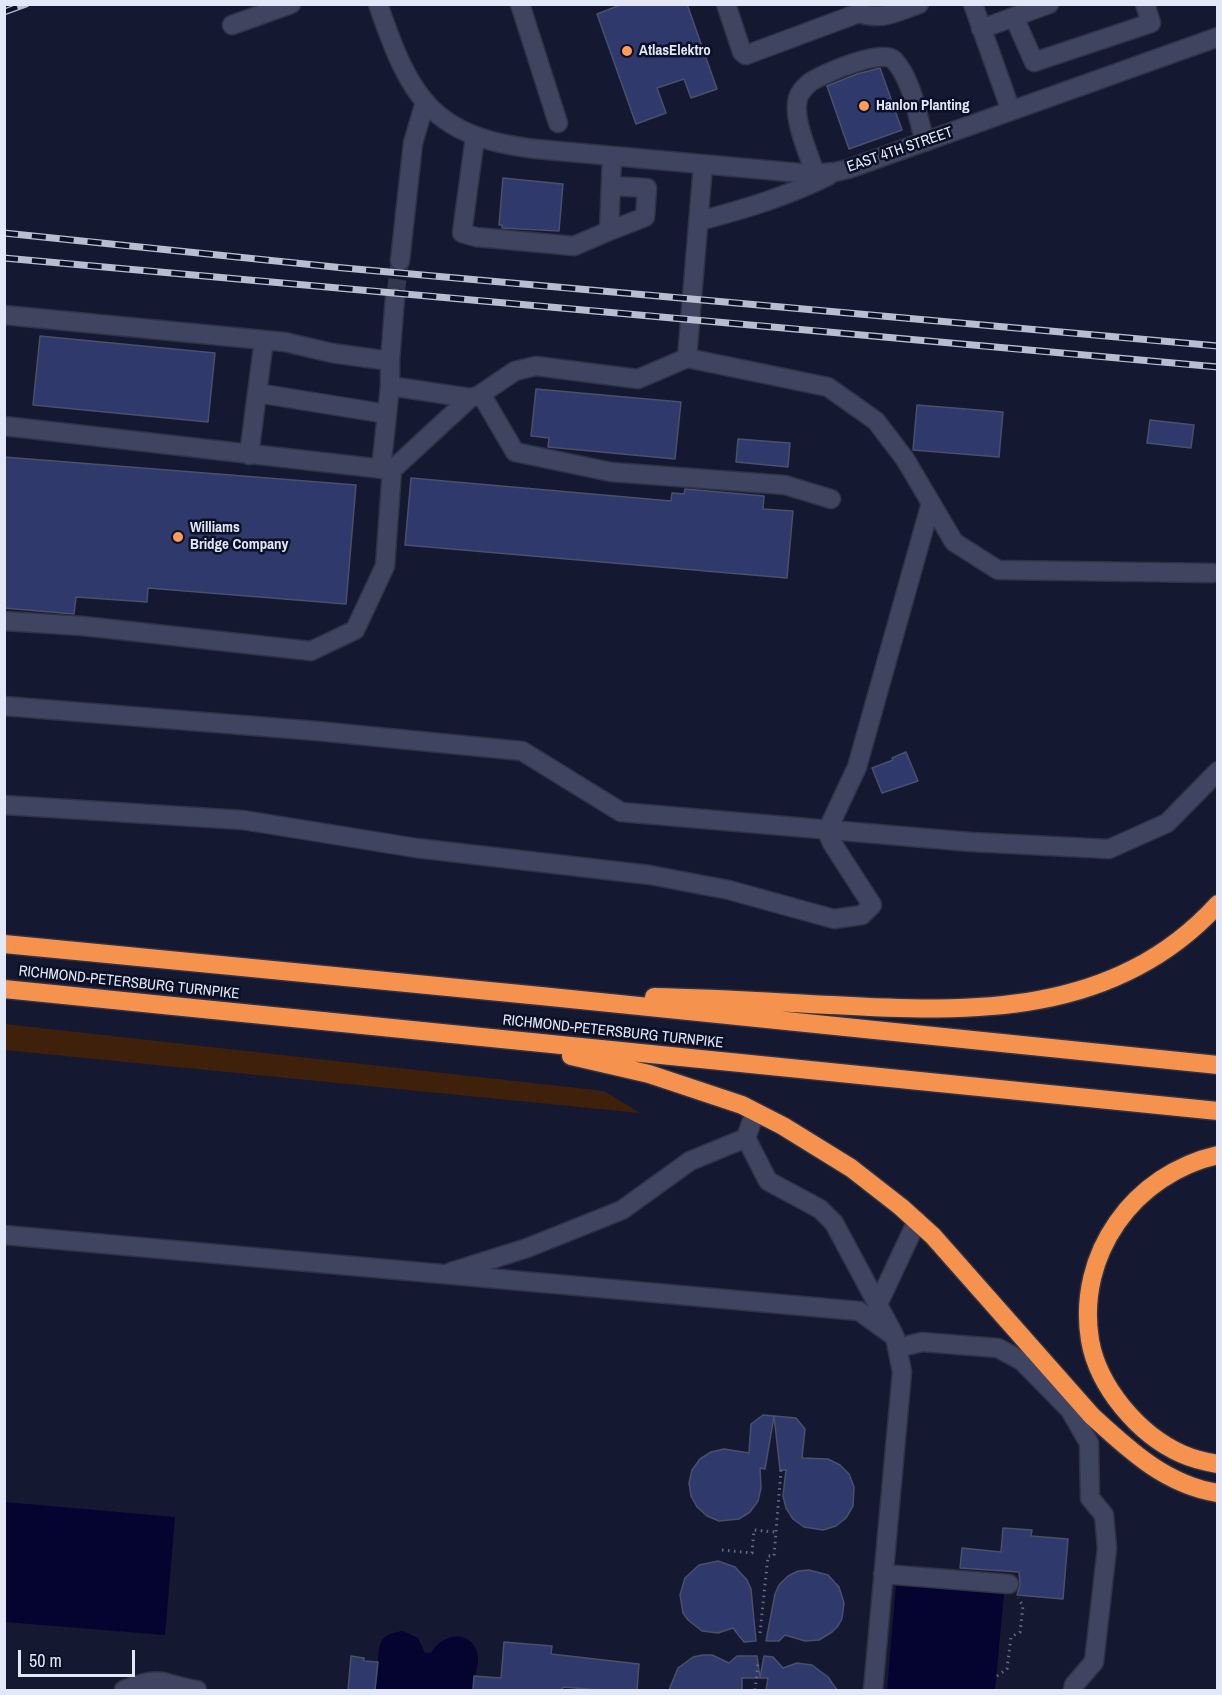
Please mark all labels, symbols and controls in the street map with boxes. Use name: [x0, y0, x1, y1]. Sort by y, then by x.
place label: AtlasElektro: [639, 42, 711, 60]
marker: AtlasElektro: [620, 44, 634, 58]
place label: Hanlon Planting: [876, 97, 970, 115]
marker: Hanlon Planting: [857, 99, 871, 113]
street label: EAST 4TH STREET: [845, 123, 955, 177]
place label: Williams Bridge Company: [190, 519, 288, 554]
marker: Williams Bridge Company: [171, 530, 185, 544]
street label: RICHMOND-PETERSBURG TURNPIKE: [18, 962, 240, 1004]
street label: RICHMOND-PETERSBURG TURNPIKE: [502, 1011, 724, 1053]
scale bar: [21, 1638, 138, 1676]
text: 50 m: [29, 1648, 62, 1673]

